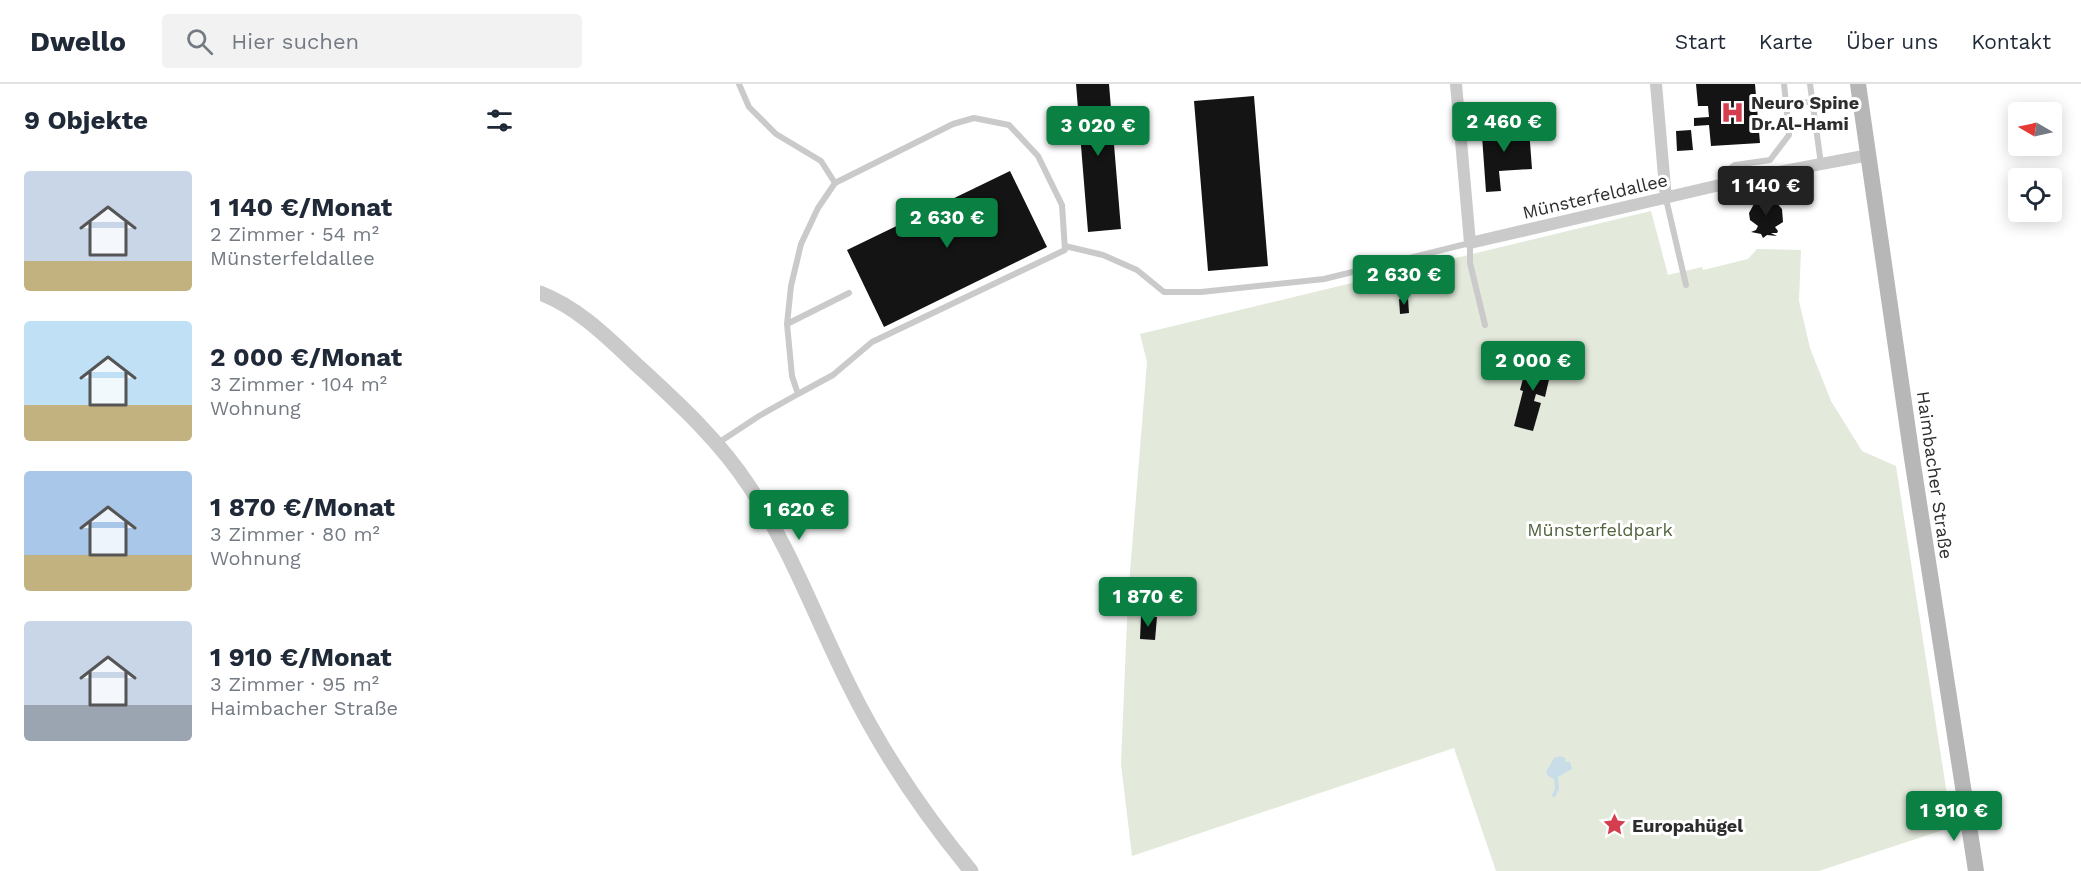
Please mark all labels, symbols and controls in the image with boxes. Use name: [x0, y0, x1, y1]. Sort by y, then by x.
search box: [162, 14, 582, 68]
text: Dwello: [30, 25, 126, 58]
icon: search: [183, 25, 216, 58]
text: Hier suchen: [231, 29, 359, 54]
text: Start: [1675, 29, 1726, 54]
text: Karte: [1759, 29, 1813, 54]
text: Über uns: [1846, 29, 1938, 54]
text: Kontakt: [1971, 29, 2051, 54]
place label: Neuro Spine Dr.Al-Hami: [1751, 92, 1859, 134]
hospital icon: Neuro Spine Dr.Al-Hami: [1720, 99, 1746, 125]
pin: 2 460 €: [1449, 102, 1559, 153]
north arrow: [2008, 102, 2062, 156]
map controls: [2008, 102, 2062, 222]
icon: filters: [483, 104, 516, 137]
text: 9 Objekte: [24, 105, 148, 135]
pin: 3 020 €: [1043, 106, 1153, 157]
text: 2 460 €: [1466, 109, 1542, 133]
text: 3 020 €: [1060, 113, 1136, 137]
pin: 1 140 €: [1711, 166, 1821, 217]
button: locate: [2008, 168, 2062, 222]
street label: Münsterfeldallee: [1520, 169, 1670, 223]
text: 1 140 €: [1732, 173, 1800, 197]
text: 1 140 €/Monat: [210, 192, 392, 222]
icon: home: [72, 195, 144, 267]
pin: 2 630 €: [892, 198, 1002, 249]
text: 2 630 €: [910, 205, 984, 229]
text: 2 Zimmer · 54 m²: [210, 222, 379, 246]
text: Münsterfeldallee: [210, 246, 375, 270]
pin: 2 630 €: [1349, 255, 1459, 306]
text: 2 630 €: [1367, 262, 1441, 286]
pin: 2 000 €: [1478, 341, 1588, 392]
text: 2 000 €/Monat: [210, 342, 402, 372]
icon: home: [72, 345, 144, 417]
text: 2 000 €: [1495, 348, 1571, 372]
text: 3 Zimmer · 104 m²: [210, 372, 387, 396]
street label: Haimbacher Straße: [1913, 390, 1957, 560]
text: Wohnung: [210, 396, 301, 420]
pin: 1 620 €: [744, 490, 854, 541]
text: 1 870 €/Monat: [210, 492, 395, 522]
icon: home: [72, 495, 144, 567]
text: 1 620 €: [763, 497, 835, 521]
park label: Münsterfeldpark: [1527, 519, 1673, 540]
text: 3 Zimmer · 80 m²: [210, 522, 380, 546]
text: Wohnung: [210, 546, 301, 570]
pin: 1 870 €: [1093, 577, 1203, 628]
text: 1 870 €: [1113, 584, 1183, 608]
text: 1 910 €/Monat: [210, 642, 392, 672]
icon: home: [72, 645, 144, 717]
text: 3 Zimmer · 95 m²: [210, 672, 379, 696]
text: Haimbacher Straße: [210, 696, 398, 720]
pin: 1 910 €: [1899, 791, 2009, 842]
text: 1 910 €: [1920, 798, 1988, 822]
place icon: Europahügel: [1601, 812, 1627, 838]
place label: Europahügel: [1632, 815, 1743, 836]

